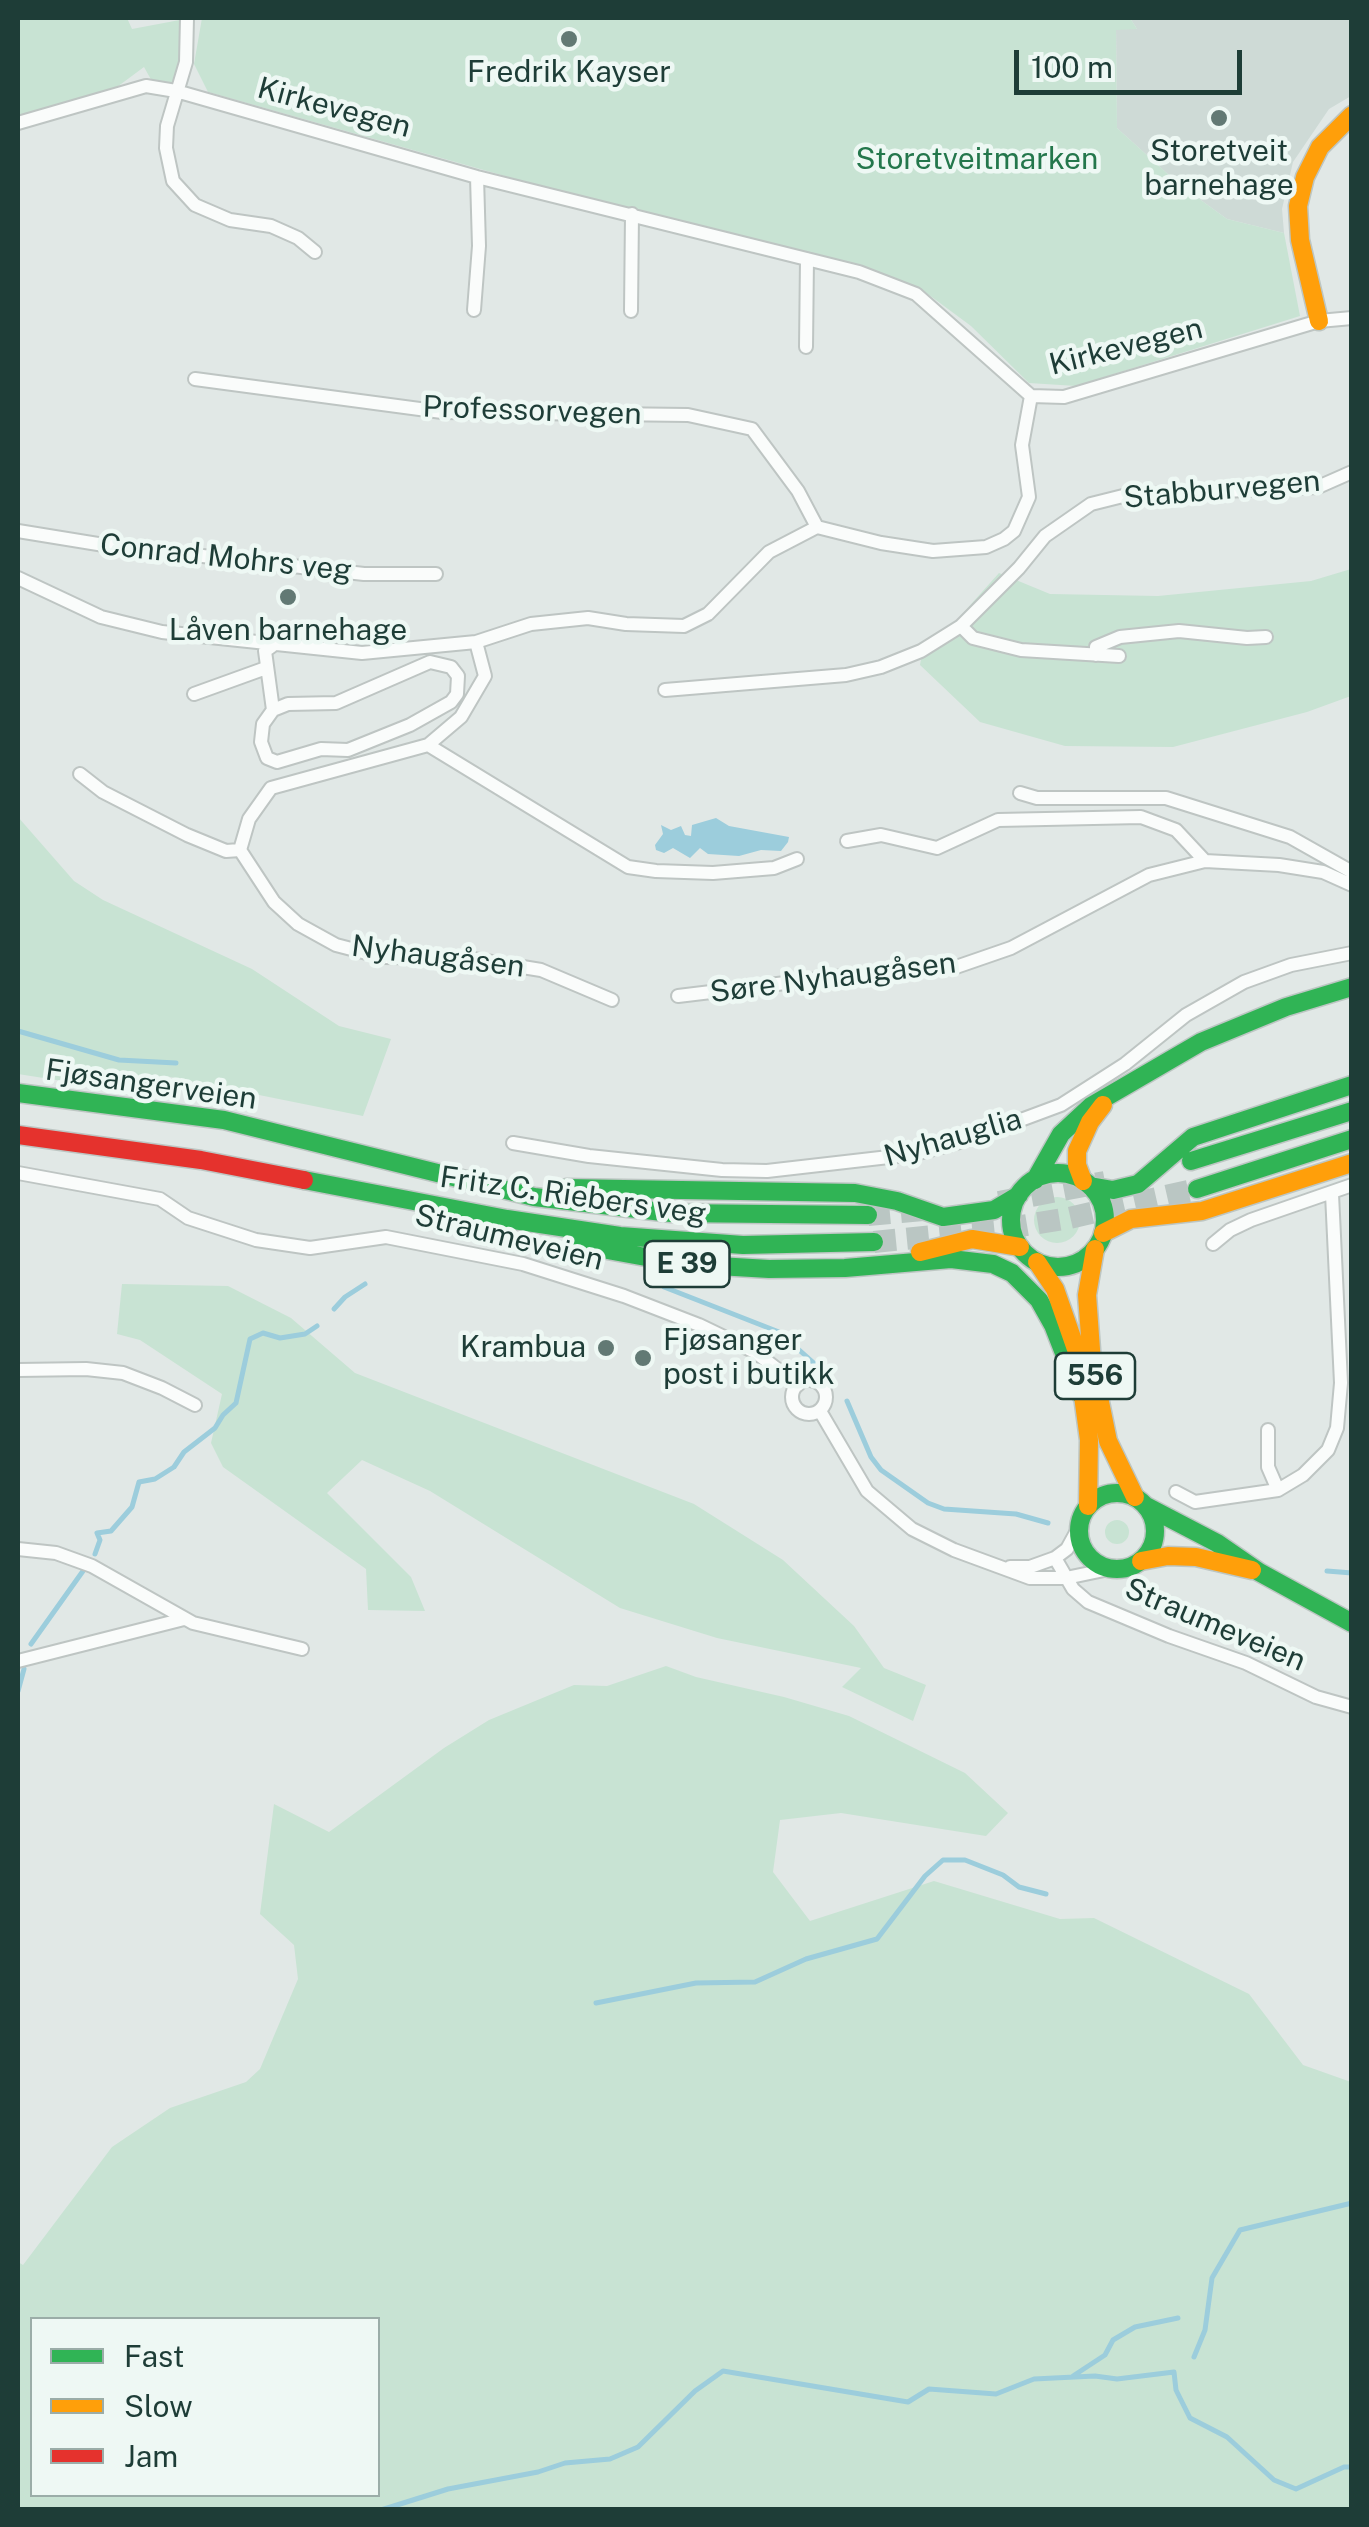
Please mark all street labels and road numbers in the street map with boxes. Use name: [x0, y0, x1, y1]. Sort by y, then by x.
street label: Kirkevegen: [254, 70, 414, 146]
street label: Kirkevegen: [1046, 311, 1206, 383]
street label: Professorvegen: [422, 389, 642, 433]
street label: Stabburvegen: [1122, 463, 1322, 517]
street label: Conrad Mohrs veg: [98, 527, 354, 589]
street label: Nyhaugåsen: [349, 929, 527, 985]
street label: Søre Nyhaugåsen: [708, 945, 958, 1011]
street label: Fjøsangerveien: [43, 1052, 259, 1118]
street label: Nyhauglia: [880, 1101, 1026, 1175]
street label: Fritz C. Riebers veg: [437, 1159, 709, 1233]
street label: Straumeveien: [411, 1197, 607, 1279]
road number: E 39: [644, 1241, 730, 1287]
road number: 556: [1055, 1353, 1135, 1399]
street label: Straumeveien: [1119, 1571, 1311, 1679]

